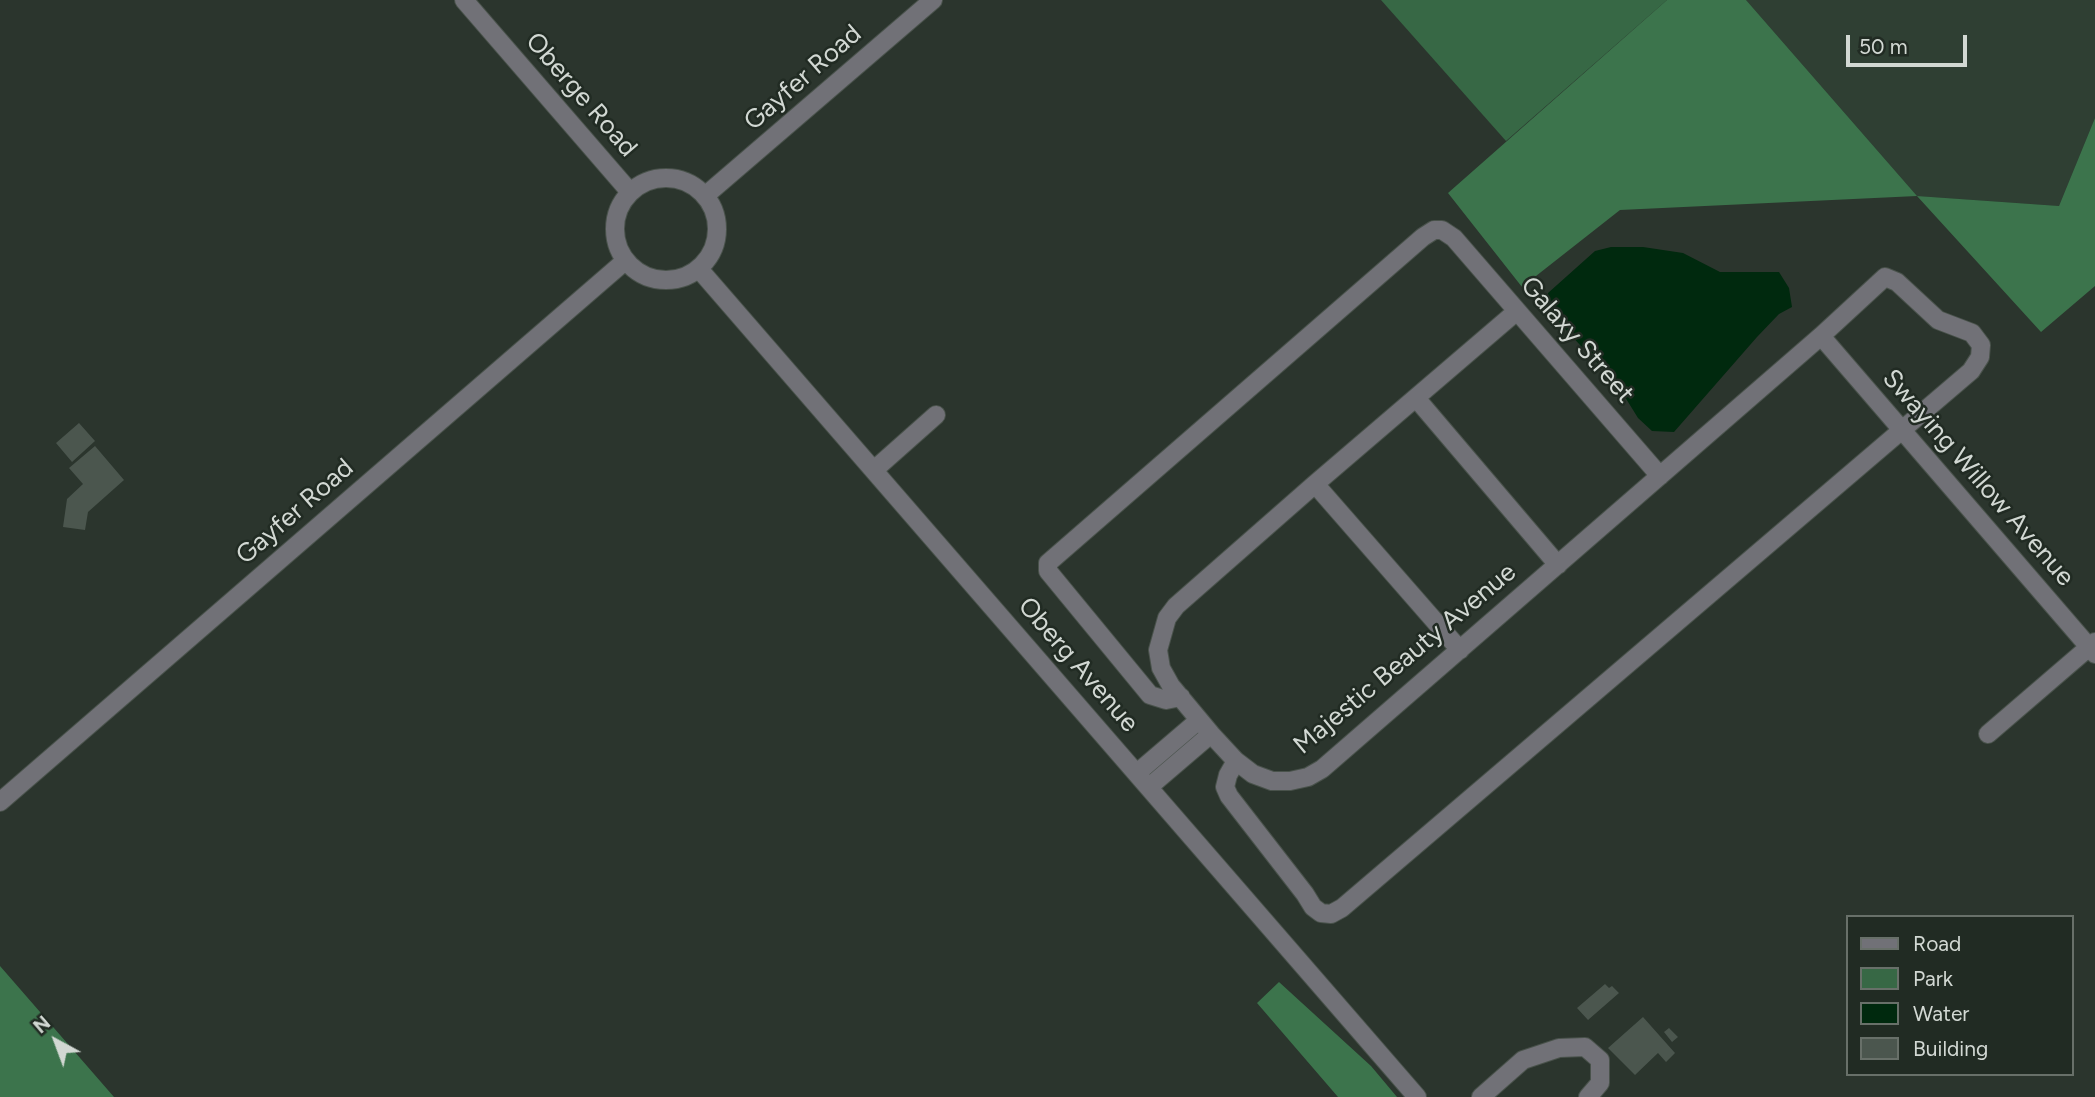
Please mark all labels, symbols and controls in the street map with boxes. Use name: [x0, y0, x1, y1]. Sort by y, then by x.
street label: Gayfer Road: [738, 19, 868, 137]
scale bar: [1850, 21, 1971, 65]
street label: Oberge Road: [519, 27, 643, 163]
text: 50 m: [1859, 34, 1908, 59]
street label: Galaxy Street: [1514, 270, 1640, 410]
street label: Swaying Willow Avenue: [1875, 363, 2081, 593]
street label: Gayfer Road: [230, 453, 360, 571]
street label: Majestic Beauty Avenue: [1287, 557, 1523, 761]
street label: Oberg Avenue: [1011, 591, 1145, 739]
legend: [1846, 915, 2074, 1076]
text: Road: [1913, 931, 1961, 956]
text: Park: [1913, 966, 1953, 991]
text: Water: [1913, 1001, 1969, 1026]
north arrow: [21, 1006, 91, 1076]
text: N: [29, 1011, 55, 1038]
text: Building: [1913, 1036, 1988, 1061]

